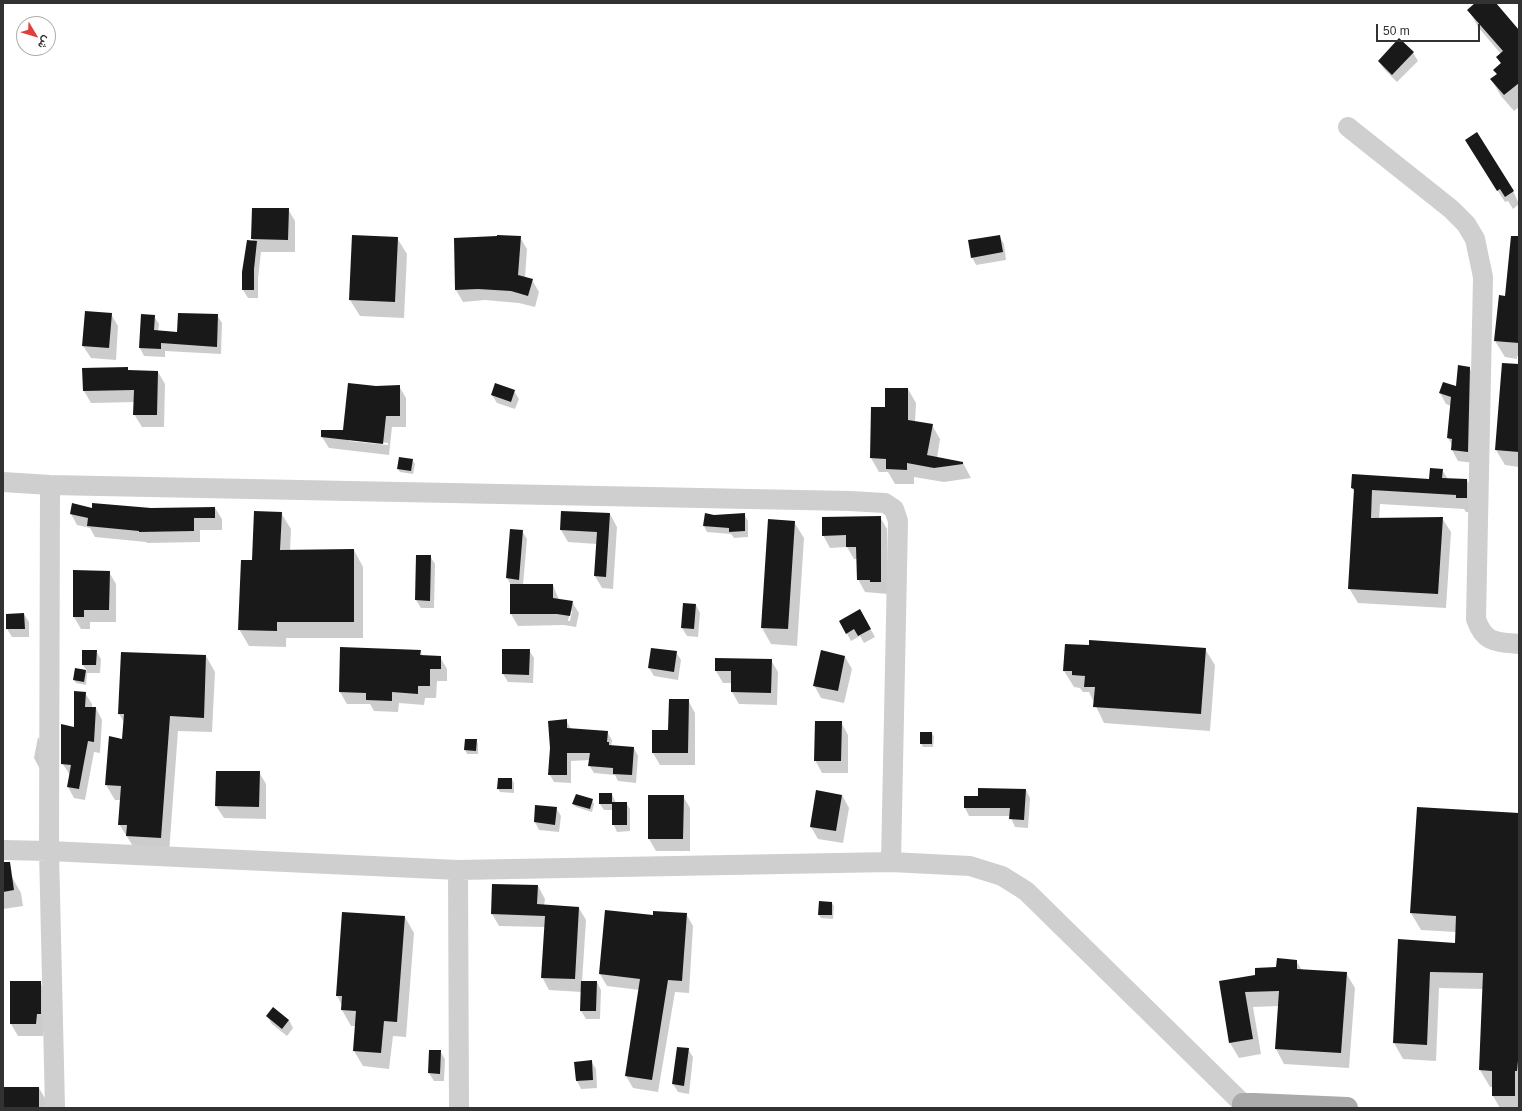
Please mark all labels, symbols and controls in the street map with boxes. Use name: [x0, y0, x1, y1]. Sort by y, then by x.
north arrow: [16, 16, 56, 56]
scale bar: [1378, 16, 1482, 42]
text: 50 m: [1383, 24, 1410, 38]
text: ش: [36, 34, 53, 52]

